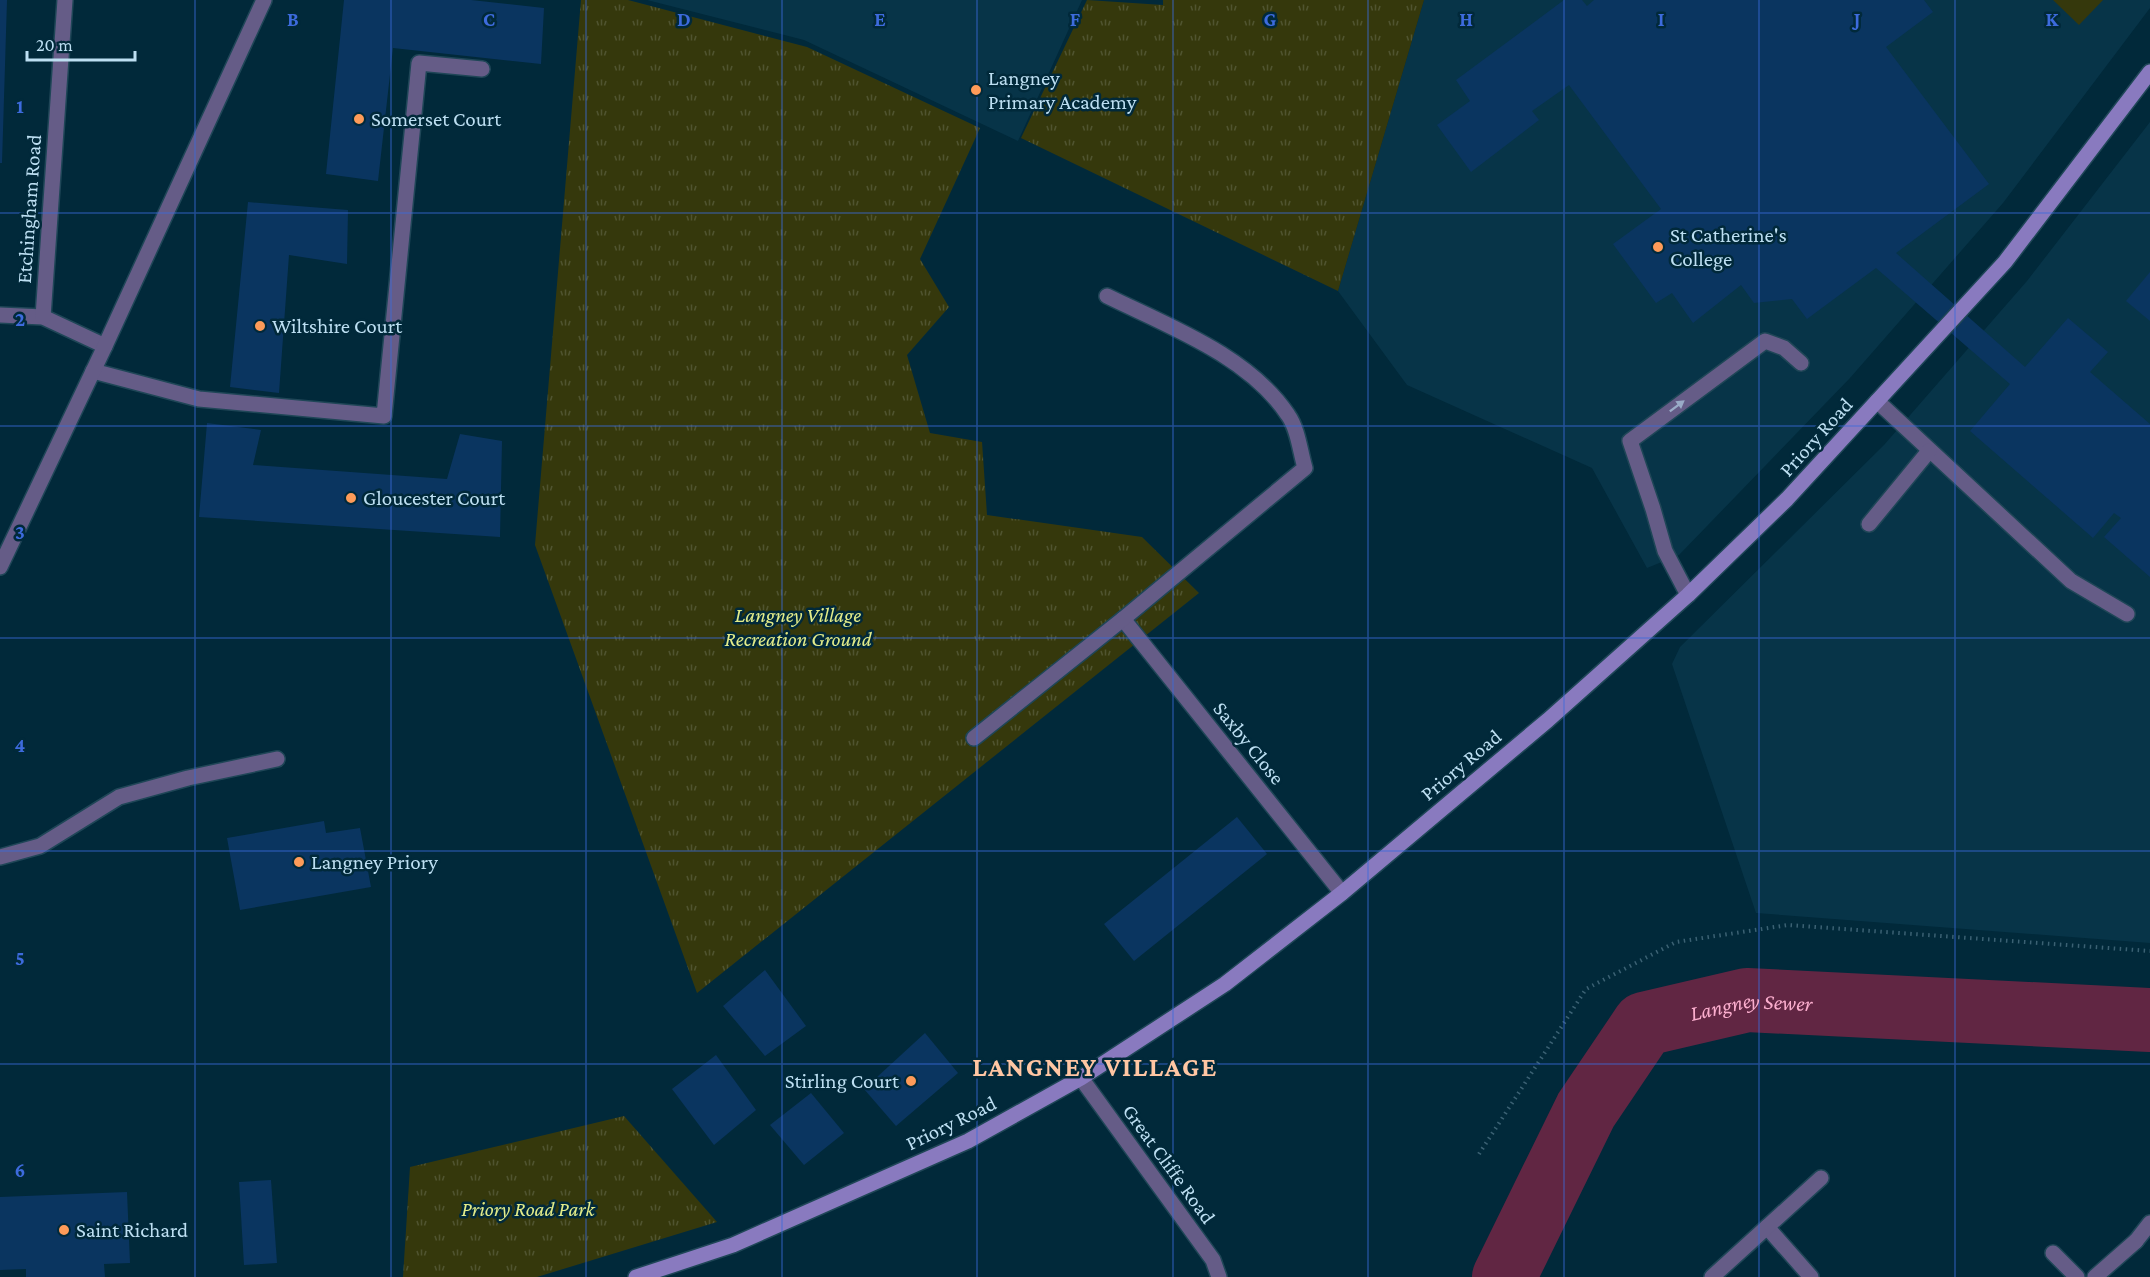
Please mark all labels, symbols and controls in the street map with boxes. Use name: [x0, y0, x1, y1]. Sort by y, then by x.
text: B: [287, 8, 299, 30]
text: C: [483, 8, 495, 30]
text: D: [677, 8, 691, 30]
text: E: [874, 8, 886, 30]
text: F: [1070, 8, 1081, 30]
text: G: [1264, 8, 1277, 30]
text: H: [1459, 8, 1473, 30]
text: I: [1658, 8, 1665, 30]
text: J: [1852, 8, 1861, 30]
text: K: [2046, 8, 2060, 30]
scale bar: [27, 24, 135, 62]
text: 20 m: [36, 35, 73, 55]
place label: Langney Primary Academy: [988, 66, 1137, 114]
marker: Langney Primary Academy: [969, 83, 983, 97]
text: 1: [16, 95, 24, 117]
place label: Somerset Court: [371, 107, 502, 131]
marker: Somerset Court: [352, 112, 366, 126]
street label: Etchingham Road: [12, 134, 46, 284]
place label: St Catherine's College: [1670, 223, 1787, 271]
marker: St Catherine's College: [1651, 240, 1665, 254]
text: 2: [15, 308, 25, 330]
place label: Wiltshire Court: [272, 314, 403, 338]
marker: Wiltshire Court: [253, 319, 267, 333]
street label: Priory Road: [1774, 393, 1858, 481]
one-way arrow: [1669, 400, 1685, 412]
place label: Gloucester Court: [363, 486, 506, 510]
marker: Gloucester Court: [344, 491, 358, 505]
text: 3: [15, 521, 25, 543]
park label: Langney Village Recreation Ground: [724, 603, 873, 651]
street label: Saxby Close: [1208, 697, 1290, 789]
street label: Priory Road: [1416, 724, 1506, 806]
text: 4: [15, 734, 26, 756]
place label: Langney Priory: [311, 850, 438, 874]
marker: Langney Priory: [292, 855, 306, 869]
text: 5: [15, 947, 25, 969]
water label: Langney Sewer: [1687, 987, 1814, 1026]
district label: LANGNEY VILLAGE: [972, 1052, 1218, 1082]
place label: Stirling Court: [785, 1069, 900, 1093]
marker: Stirling Court: [904, 1074, 918, 1088]
street label: Priory Road: [902, 1091, 1000, 1155]
street label: Great Cliffe Road: [1118, 1100, 1220, 1228]
text: 6: [15, 1159, 25, 1181]
park label: Priory Road Park: [461, 1197, 596, 1221]
place label: Saint Richard: [76, 1218, 188, 1242]
marker: Saint Richard: [57, 1223, 71, 1237]

